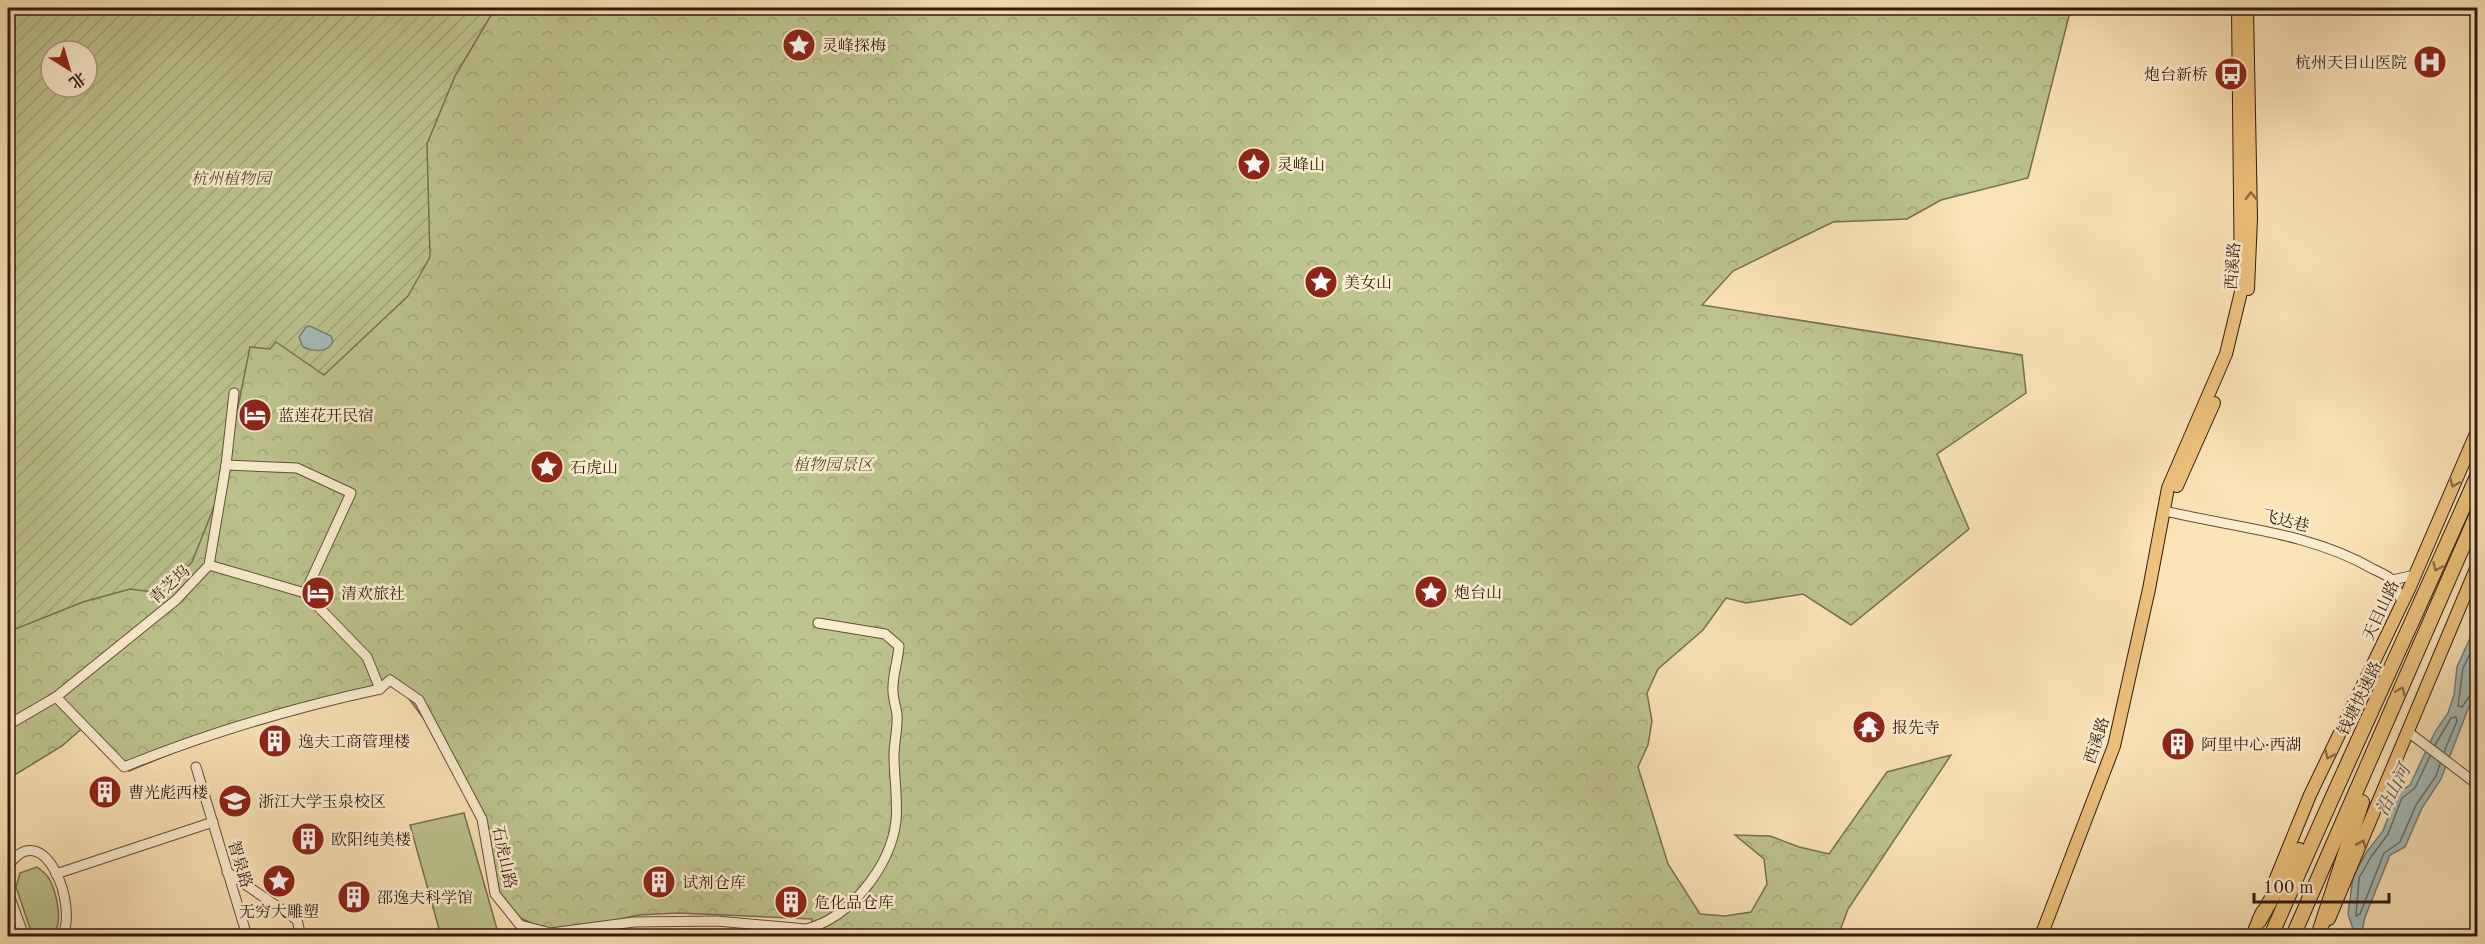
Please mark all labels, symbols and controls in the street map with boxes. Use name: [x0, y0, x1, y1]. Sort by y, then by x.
place icon: 灵峰探梅: [781, 27, 817, 63]
place label: 灵峰探梅: [822, 37, 886, 55]
north arrow: [39, 39, 99, 99]
hospital icon: 杭州天目山医院: [2412, 44, 2448, 80]
place label: 杭州天目山医院: [2295, 54, 2407, 72]
bus stop icon: 炮台新桥: [2213, 56, 2249, 92]
place label: 炮台新桥: [2144, 66, 2208, 84]
text: 北: [66, 68, 89, 92]
place icon: 灵峰山: [1236, 146, 1272, 182]
place label: 灵峰山: [1277, 156, 1325, 174]
park label: 杭州植物园: [191, 170, 274, 188]
one-way arrow: [2245, 191, 2257, 200]
street label: 西溪路: [2222, 241, 2244, 291]
place icon: 美女山: [1303, 264, 1339, 300]
place label: 美女山: [1344, 274, 1392, 292]
hotel icon: 蓝莲花开民宿: [237, 397, 273, 433]
place label: 蓝莲花开民宿: [278, 407, 374, 425]
place icon: 石虎山: [529, 449, 565, 485]
park label: 植物园景区: [793, 456, 875, 474]
place label: 石虎山: [570, 459, 618, 477]
one-way arrow: [2449, 477, 2461, 488]
street label: 飞达巷: [2260, 506, 2311, 536]
one-way arrow: [2433, 560, 2445, 571]
street label: 青芝坞: [146, 562, 193, 608]
place icon: 炮台山: [1413, 574, 1449, 610]
hotel icon: 清欢旅社: [300, 575, 336, 611]
street label: 天目山路: [2359, 578, 2403, 643]
place label: 炮台山: [1454, 584, 1502, 602]
place label: 清欢旅社: [341, 585, 405, 603]
street label: 钱塘快速路: [2334, 659, 2386, 738]
one-way arrow: [2394, 686, 2406, 697]
temple icon: 报先寺: [1851, 709, 1887, 745]
street label: 西溪路: [2081, 715, 2113, 766]
place label: 报先寺: [1892, 719, 1940, 737]
building icon: 逸夫工商管理楼: [257, 723, 293, 759]
building icon: 阿里中心·西湖: [2160, 726, 2196, 762]
place label: 逸夫工商管理楼: [298, 733, 410, 751]
place label: 阿里中心·西湖: [2201, 736, 2301, 754]
one-way arrow: [2324, 749, 2336, 760]
water label: 沿山河: [2373, 759, 2416, 819]
building icon: 曹光彪西楼: [87, 774, 123, 810]
school or university icon: 浙江大学玉泉校区: [217, 783, 253, 819]
place label: 曹光彪西楼: [128, 784, 208, 802]
place label: 浙江大学玉泉校区: [258, 793, 386, 811]
building icon: 欧阳纯美楼: [290, 821, 326, 857]
street label: 石虎山路: [489, 824, 519, 890]
place label: 欧阳纯美楼: [331, 831, 411, 849]
street label: 智泉路: [224, 839, 256, 890]
one-way arrow: [2355, 840, 2367, 851]
place icon: 无穷大雕塑: [261, 863, 297, 899]
building icon: 试剂仓库: [641, 864, 677, 900]
scale bar: [2254, 866, 2389, 904]
place label: 试剂仓库: [682, 874, 746, 892]
building icon: 邵逸夫科学馆: [336, 879, 372, 915]
text: 100 m: [2263, 879, 2314, 897]
building icon: 危化品仓库: [773, 884, 809, 920]
place label: 邵逸夫科学馆: [377, 889, 473, 907]
place label: 危化品仓库: [814, 894, 894, 912]
place label: 无穷大雕塑: [239, 903, 319, 921]

